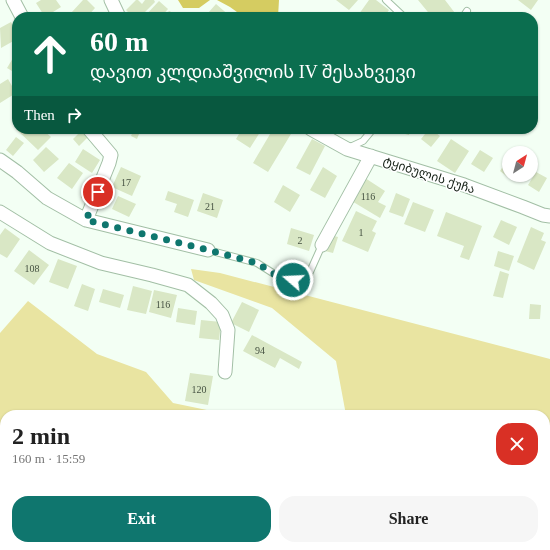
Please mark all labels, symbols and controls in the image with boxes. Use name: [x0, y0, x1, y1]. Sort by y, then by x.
text: 60 m: [90, 26, 148, 57]
icon: ahead: [24, 28, 76, 80]
text: დავით კლდიაშვილის IV შესახვევი: [90, 62, 416, 82]
icon: right: [63, 104, 85, 126]
text: Then: [24, 107, 55, 123]
north arrow: [502, 146, 538, 182]
map controls: [502, 146, 538, 182]
street label: ტყიბულის ქუჩა: [381, 154, 477, 197]
pin: [81, 175, 115, 209]
house number: 17: [121, 177, 131, 188]
icon: arrive: [87, 181, 109, 203]
house number: 116: [361, 191, 375, 202]
house number: 21: [205, 201, 215, 212]
house number: 1: [359, 227, 364, 238]
house number: 2: [298, 235, 303, 246]
position arrow: [272, 259, 314, 301]
house number: 108: [25, 263, 40, 274]
house number: 116: [156, 299, 170, 310]
house number: 94: [255, 345, 265, 356]
house number: 120: [192, 384, 207, 395]
text: 2 min: [12, 423, 70, 449]
button: close: [496, 423, 538, 465]
text: 160 m · 15:59: [12, 451, 85, 466]
button: Exit: [12, 496, 271, 542]
button: Share: [279, 496, 538, 542]

